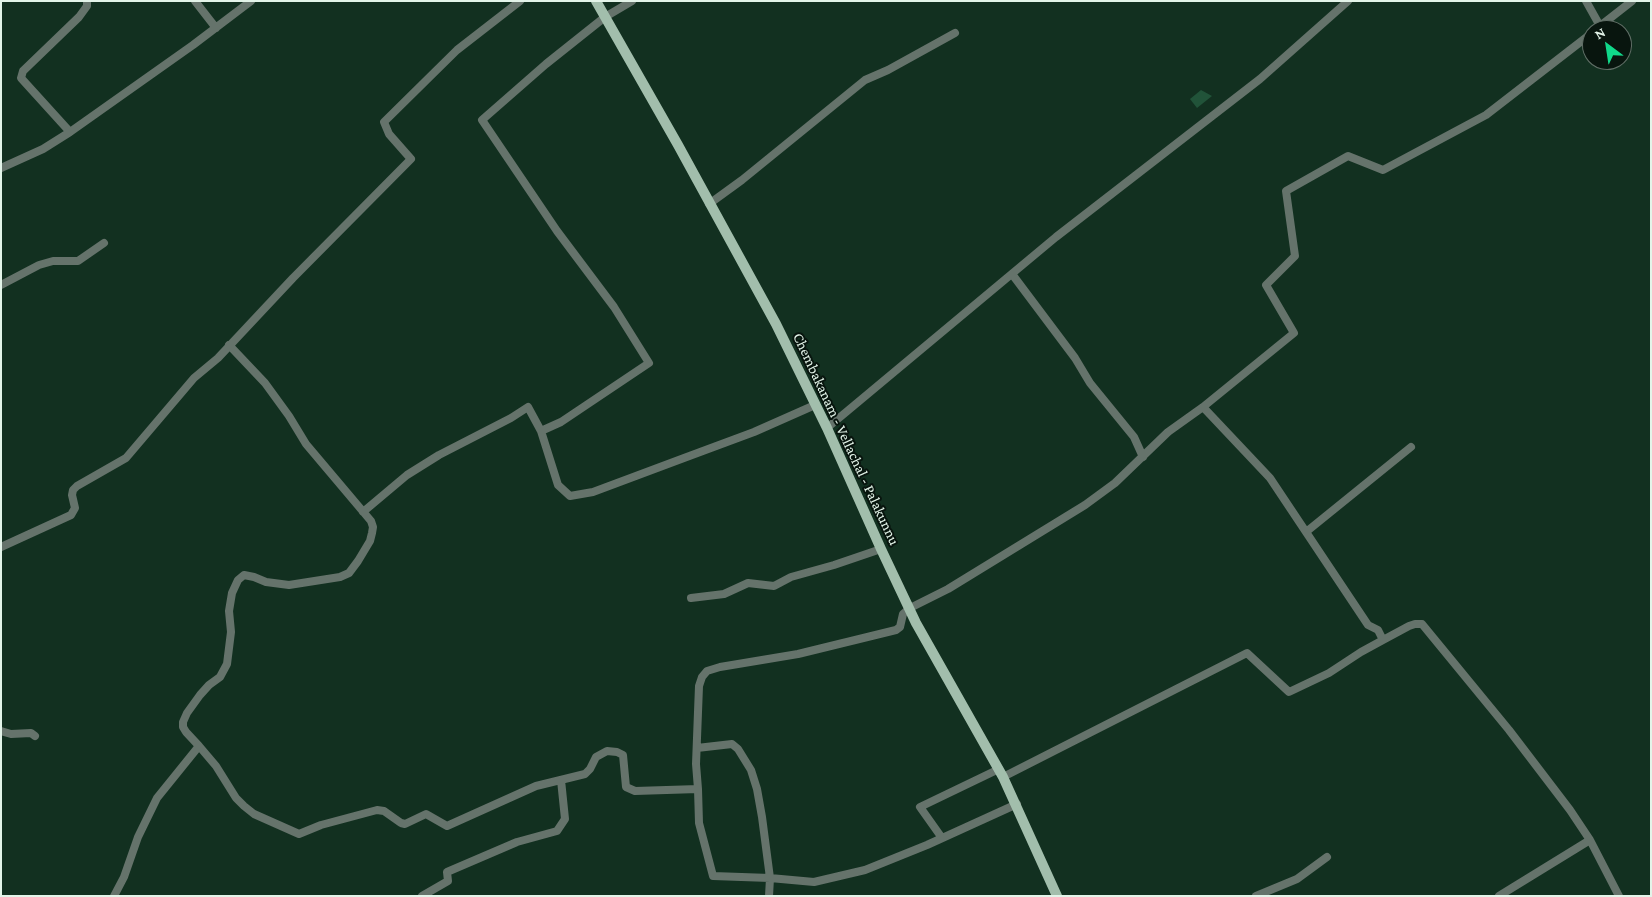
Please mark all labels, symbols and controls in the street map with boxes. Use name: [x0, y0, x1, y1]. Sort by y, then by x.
north arrow: [1582, 20, 1632, 70]
text: N: [1592, 24, 1608, 42]
street label: Chembakanam - Vellachal - Palakunnu: [789, 330, 903, 548]

